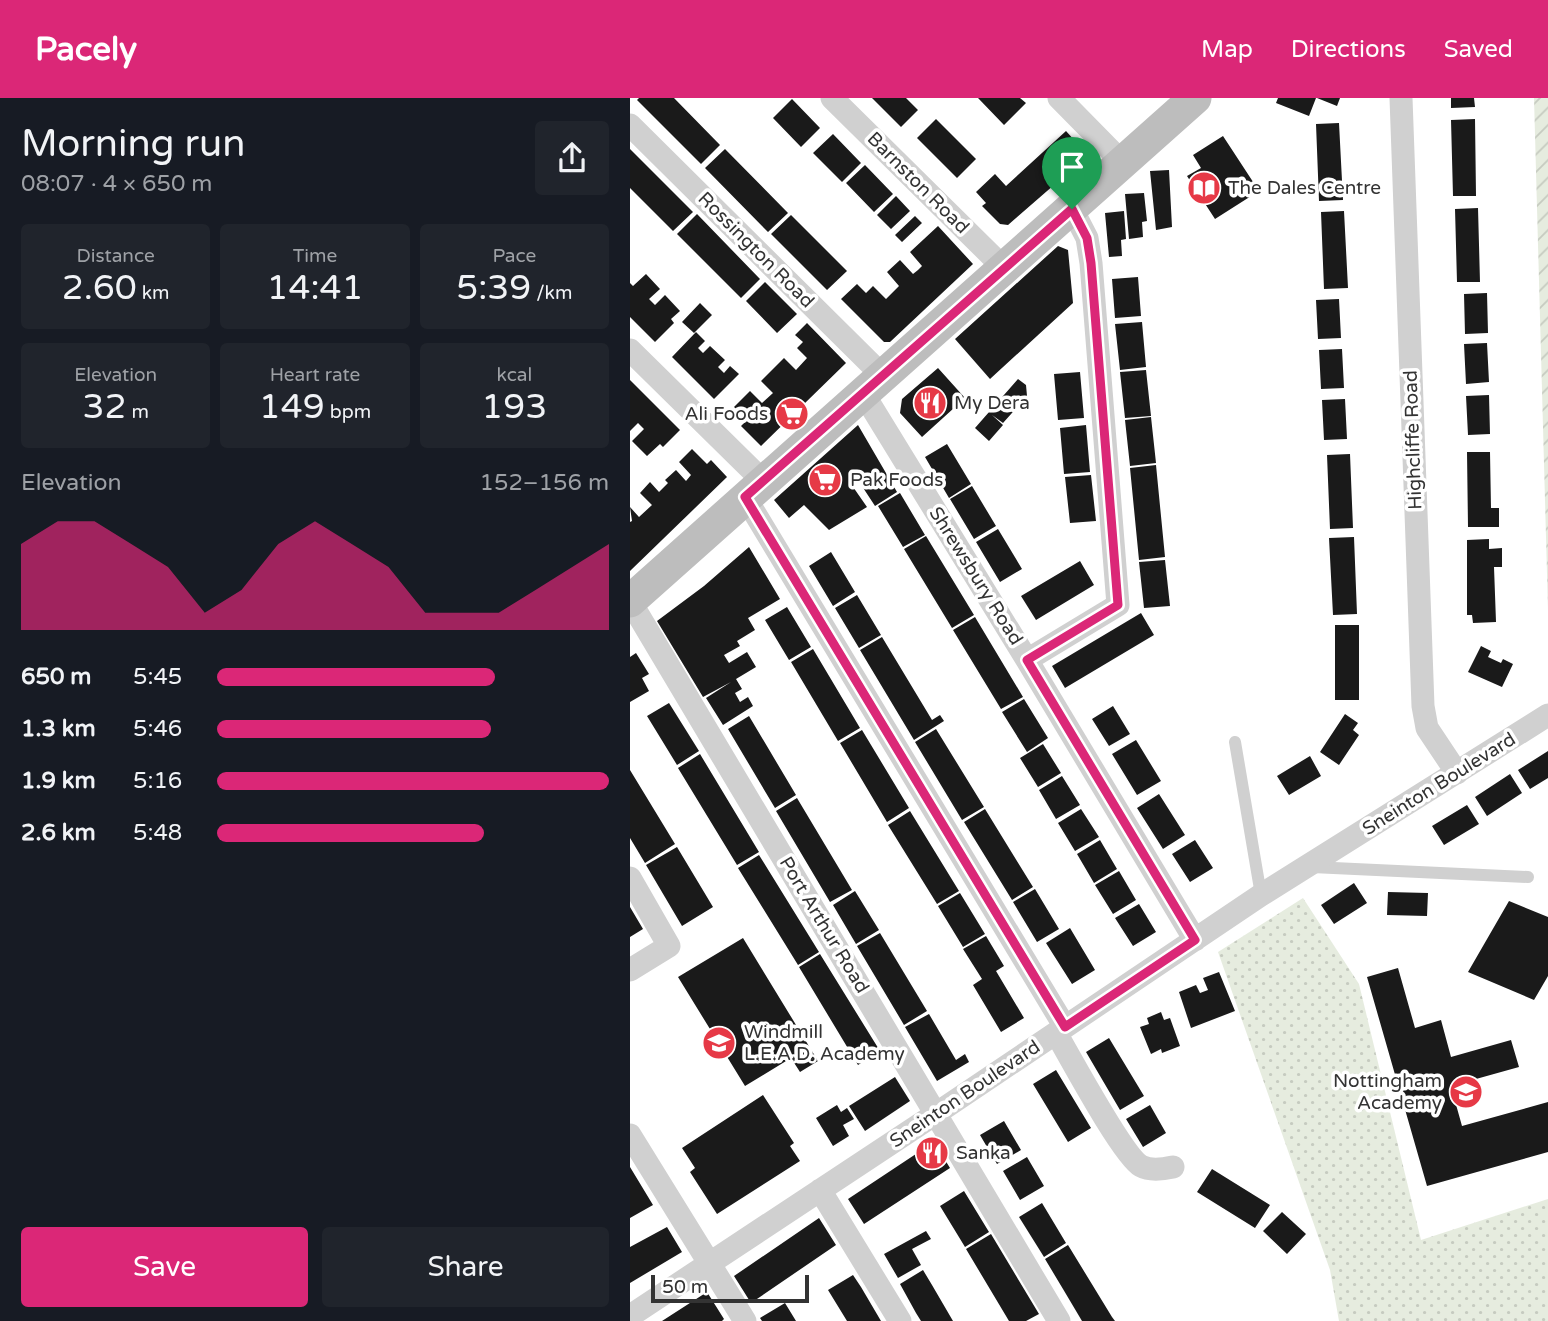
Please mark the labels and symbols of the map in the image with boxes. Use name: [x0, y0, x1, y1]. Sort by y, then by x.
street label: Barnston Road: [863, 128, 973, 238]
pin: [1042, 137, 1102, 209]
library icon: The Dales Centre: [1185, 169, 1223, 207]
place label: The Dales Centre: [1228, 177, 1381, 199]
street label: Rossington Road: [694, 188, 818, 312]
street label: Highcliffe Road: [1400, 370, 1426, 510]
restaurant icon: My Dera: [911, 384, 949, 422]
place label: My Dera: [954, 392, 1030, 414]
supermarket icon: Ali Foods: [773, 395, 811, 433]
place label: Ali Foods: [685, 403, 768, 425]
supermarket icon: Pak Foods: [806, 461, 844, 499]
place label: Pak Foods: [850, 469, 943, 491]
street label: Shrewsbury Road: [925, 503, 1027, 649]
street label: Sneinton Boulevard: [1358, 728, 1520, 840]
street label: Port Arthur Road: [775, 853, 873, 997]
place label: Windmill L.E.A.D. Academy: [744, 1021, 905, 1065]
school or university icon: Windmill L.E.A.D. Academy: [700, 1024, 738, 1062]
street label: Sneinton Boulevard: [886, 1036, 1044, 1152]
place label: Nottingham Academy: [1333, 1070, 1442, 1114]
school or university icon: Nottingham Academy: [1447, 1073, 1485, 1111]
restaurant icon: Sanka: [913, 1134, 951, 1172]
place label: Sanka: [956, 1142, 1011, 1164]
scale bar: [651, 1272, 808, 1304]

